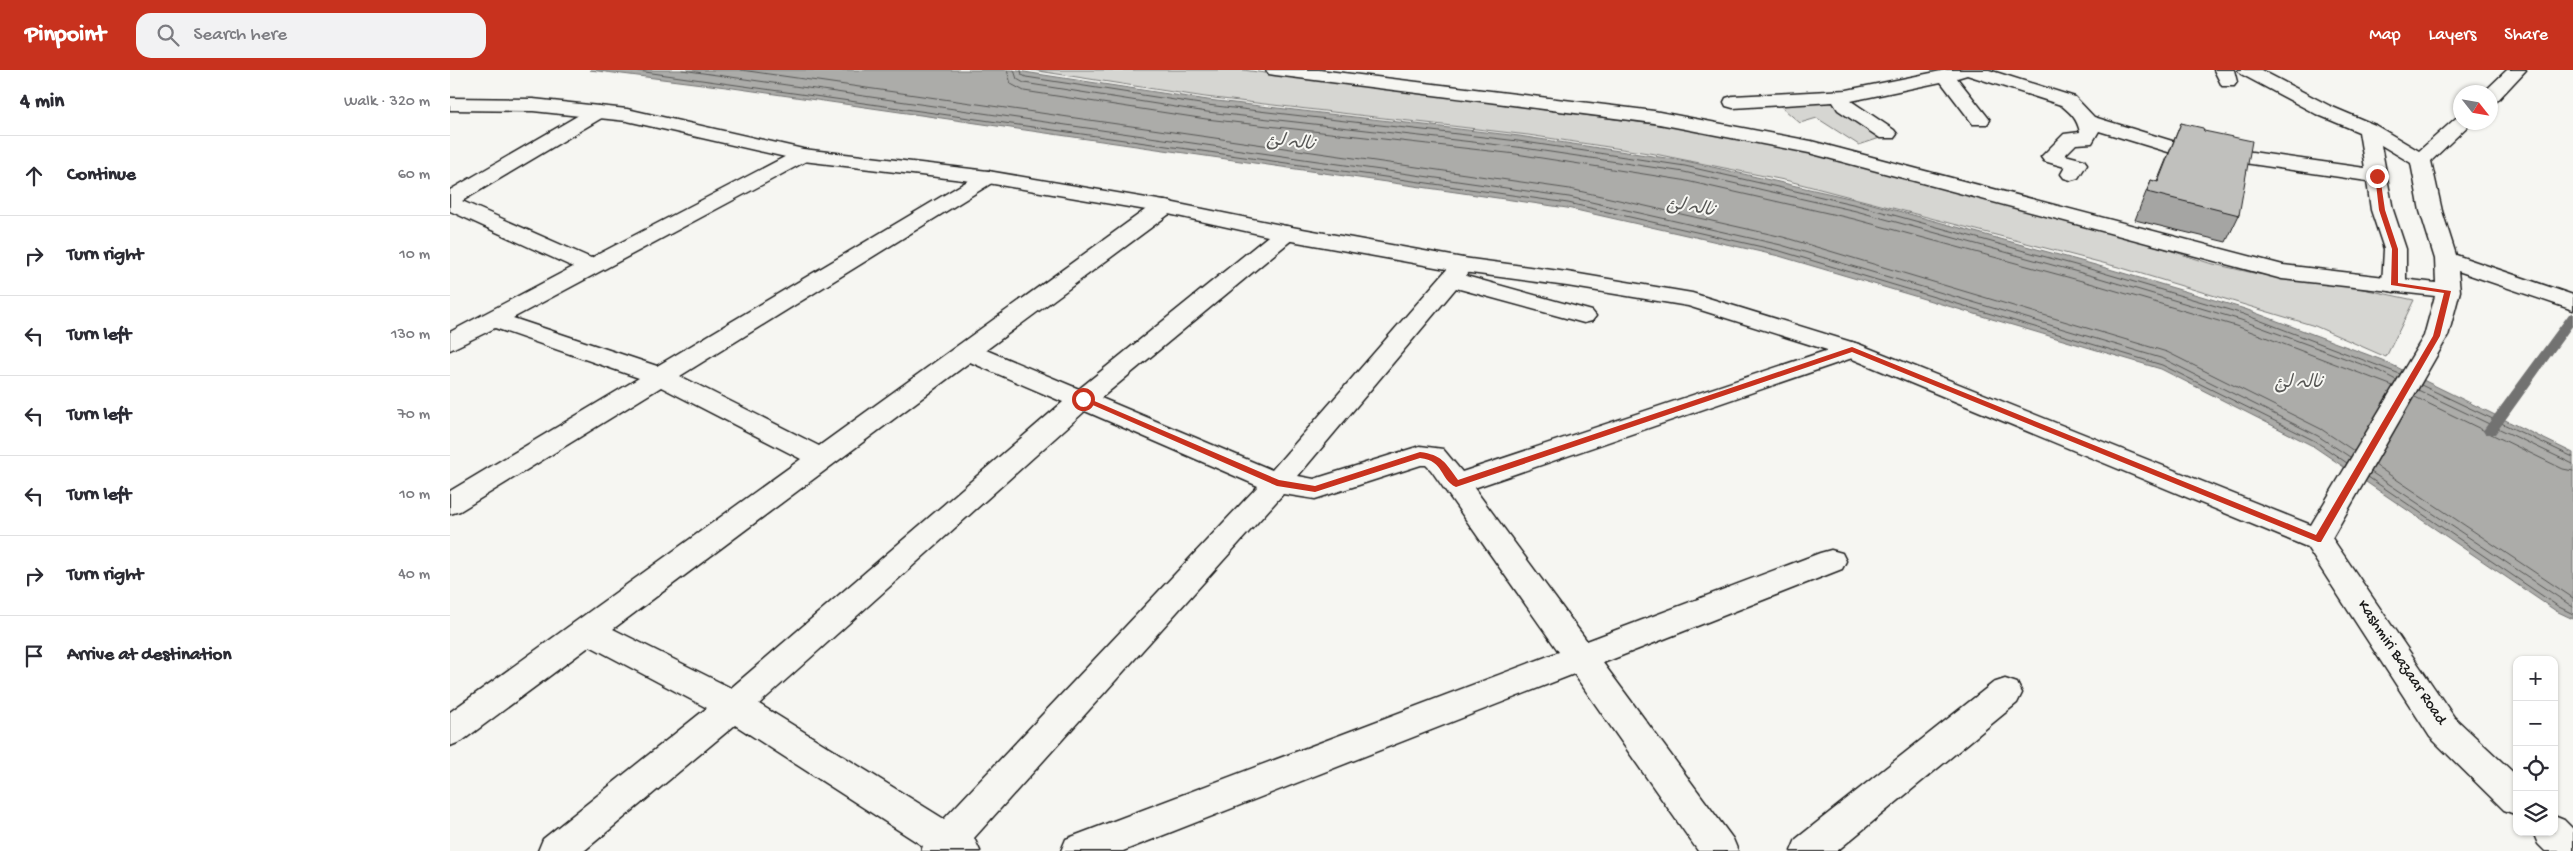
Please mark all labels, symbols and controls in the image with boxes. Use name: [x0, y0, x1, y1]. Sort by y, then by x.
search box: [136, 13, 486, 58]
text: Pinpoint: [25, 21, 106, 50]
icon: search: [154, 21, 182, 49]
text: Search here: [194, 24, 287, 47]
text: Map: [2369, 25, 2401, 46]
text: Layers: [2429, 25, 2476, 46]
text: Share: [2504, 25, 2548, 46]
north arrow: [2453, 85, 2498, 130]
text: 4 min: [20, 90, 64, 115]
text: Walk · 320 m: [344, 93, 430, 112]
water label: نالہ لئ: [1265, 130, 1318, 157]
icon: ahead: [20, 162, 48, 190]
text: Continue: [67, 164, 136, 187]
route end: [2366, 165, 2389, 188]
text: 60 m: [398, 166, 430, 185]
water label: نالہ لئ: [1665, 193, 1718, 223]
icon: right: [20, 242, 48, 270]
text: Turn right: [67, 244, 143, 267]
text: 10 m: [399, 246, 430, 265]
icon: left: [20, 322, 48, 350]
text: Turn left: [67, 324, 131, 347]
text: 130 m: [391, 326, 430, 345]
water label: نالہ لئ: [2274, 373, 2325, 394]
route start: [1072, 388, 1095, 411]
icon: left: [20, 402, 48, 430]
text: Turn left: [67, 404, 131, 427]
text: 70 m: [397, 406, 430, 425]
icon: left: [20, 482, 48, 510]
text: Turn left: [67, 484, 131, 507]
text: 10 m: [399, 486, 430, 505]
icon: right: [20, 562, 48, 590]
text: Turn right: [67, 564, 143, 587]
text: 40 m: [398, 566, 430, 585]
street label: Kashmiri Bazaar Road: [2352, 597, 2451, 730]
icon: arrive: [20, 642, 48, 670]
text: Arrive at destination: [67, 644, 231, 667]
map controls: [2513, 656, 2558, 836]
button: +: [2513, 656, 2558, 701]
button: −: [2513, 701, 2558, 746]
button: locate: [2513, 746, 2558, 791]
button: layers: [2513, 791, 2558, 836]

